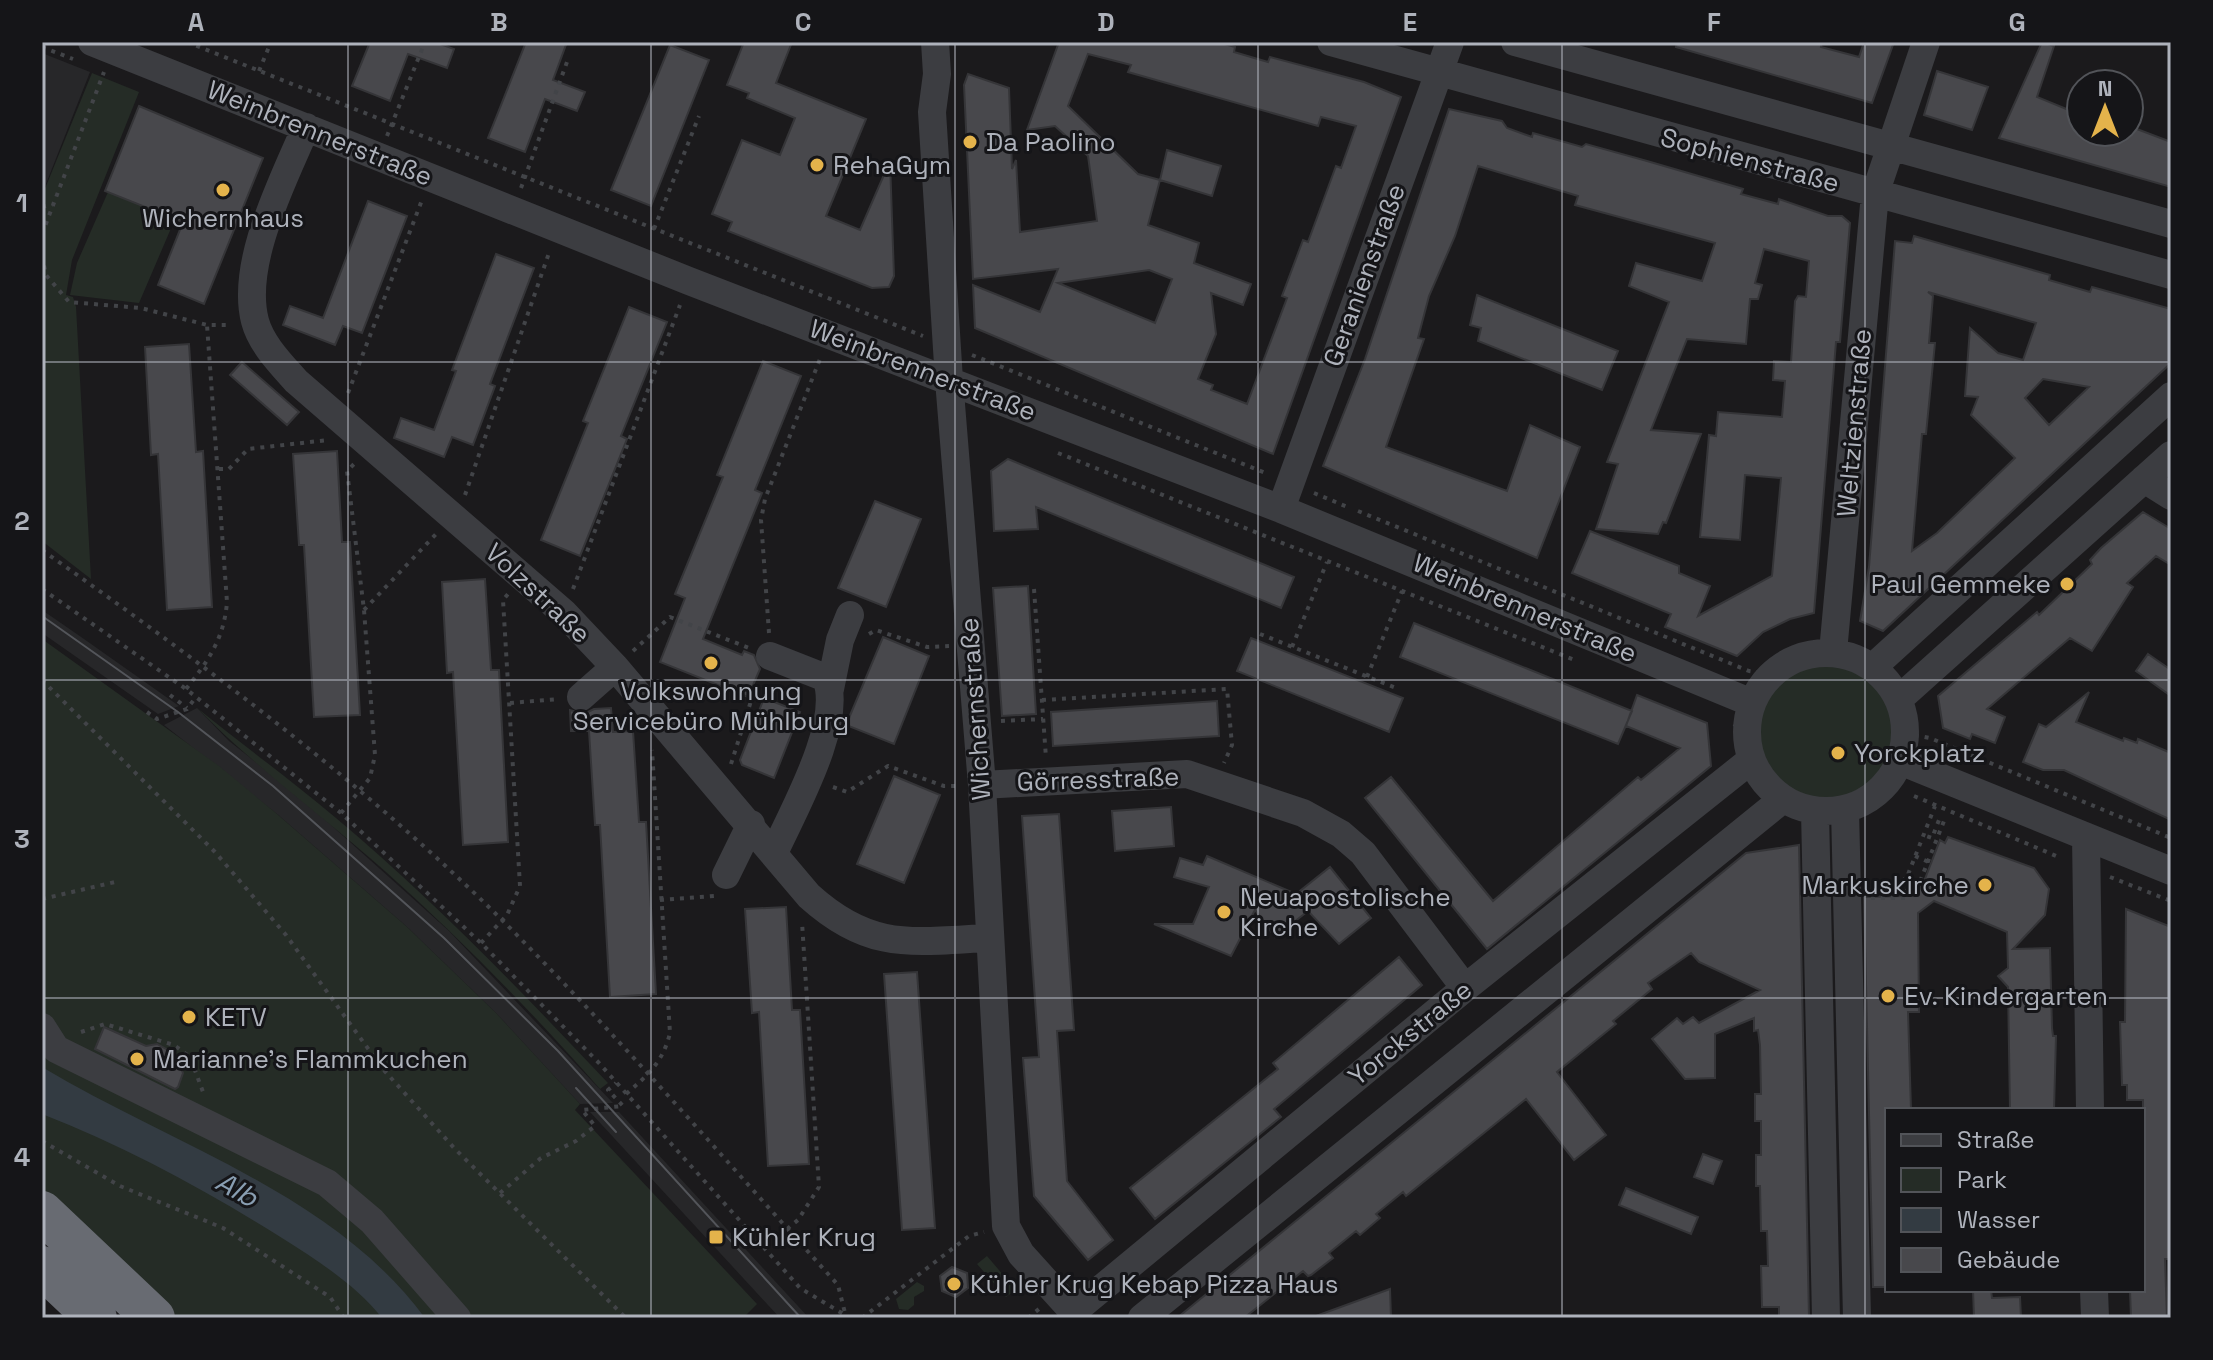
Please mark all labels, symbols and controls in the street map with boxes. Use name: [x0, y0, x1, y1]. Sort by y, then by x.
text: A: [188, 5, 205, 39]
text: B: [490, 5, 508, 39]
text: C: [795, 5, 811, 39]
text: D: [1097, 5, 1115, 39]
text: E: [1403, 5, 1417, 39]
text: F: [1707, 5, 1721, 39]
text: G: [2008, 5, 2026, 39]
north arrow: [2065, 68, 2145, 148]
street label: Weinbrennerstraße: [202, 72, 438, 194]
text: N: [2098, 74, 2112, 102]
street label: Sophienstraße: [1657, 120, 1843, 200]
place label: Da Paolino: [986, 125, 1116, 159]
marker: Da Paolino: [961, 133, 979, 151]
place label: RehaGym: [833, 148, 951, 182]
marker: RehaGym: [808, 156, 826, 174]
street label: Geranienstraße: [1315, 179, 1413, 371]
marker: Wichernhaus: [214, 181, 232, 199]
text: 1: [16, 186, 28, 220]
place label: Wichernhaus: [142, 201, 304, 235]
street label: Weinbrennerstraße: [805, 311, 1041, 429]
street label: Weltzienstraße: [1829, 327, 1879, 519]
text: 2: [14, 504, 30, 538]
street label: Volzstraße: [478, 535, 598, 651]
street label: Weinbrennerstraße: [1408, 546, 1642, 670]
place label: Paul Gemmeke: [1871, 567, 2051, 601]
marker: Paul Gemmeke: [2058, 575, 2076, 593]
street label: Wichernstraße: [952, 616, 998, 802]
marker: Volkswohnung Servicebüro Mühlburg: [702, 654, 720, 672]
place label: Volkswohnung Servicebüro Mühlburg: [573, 674, 849, 738]
place label: Yorckplatz: [1854, 736, 1985, 770]
marker: Yorckplatz: [1829, 744, 1847, 762]
street label: Görresstraße: [1016, 759, 1180, 799]
text: 3: [14, 822, 30, 856]
place label: Markuskirche: [1802, 868, 1969, 902]
marker: Markuskirche: [1976, 876, 1994, 894]
place label: Neuapostolische Kirche: [1240, 880, 1451, 944]
marker: Neuapostolische Kirche: [1215, 903, 1233, 921]
street label: Yorckstraße: [1341, 973, 1479, 1093]
place label: Ev. Kindergarten: [1904, 979, 2108, 1013]
marker: Ev. Kindergarten: [1879, 987, 1897, 1005]
place label: KETV: [205, 1000, 267, 1034]
marker: KETV: [180, 1008, 198, 1026]
place label: Marianne's Flammkuchen: [153, 1042, 468, 1076]
marker: Marianne's Flammkuchen: [128, 1050, 146, 1068]
legend: [1885, 1108, 2145, 1292]
text: Straße: [1957, 1124, 2034, 1155]
text: 4: [14, 1140, 30, 1174]
water label: Alb: [210, 1163, 265, 1216]
text: Park: [1957, 1164, 2007, 1195]
text: Wasser: [1957, 1204, 2040, 1235]
place label: Kühler Krug: [732, 1220, 876, 1254]
marker: Kühler Krug: [707, 1228, 725, 1246]
text: Gebäude: [1957, 1244, 2060, 1275]
place label: Kühler Krug Kebap Pizza Haus: [970, 1267, 1338, 1301]
marker: Kühler Krug Kebap Pizza Haus: [945, 1275, 963, 1293]

